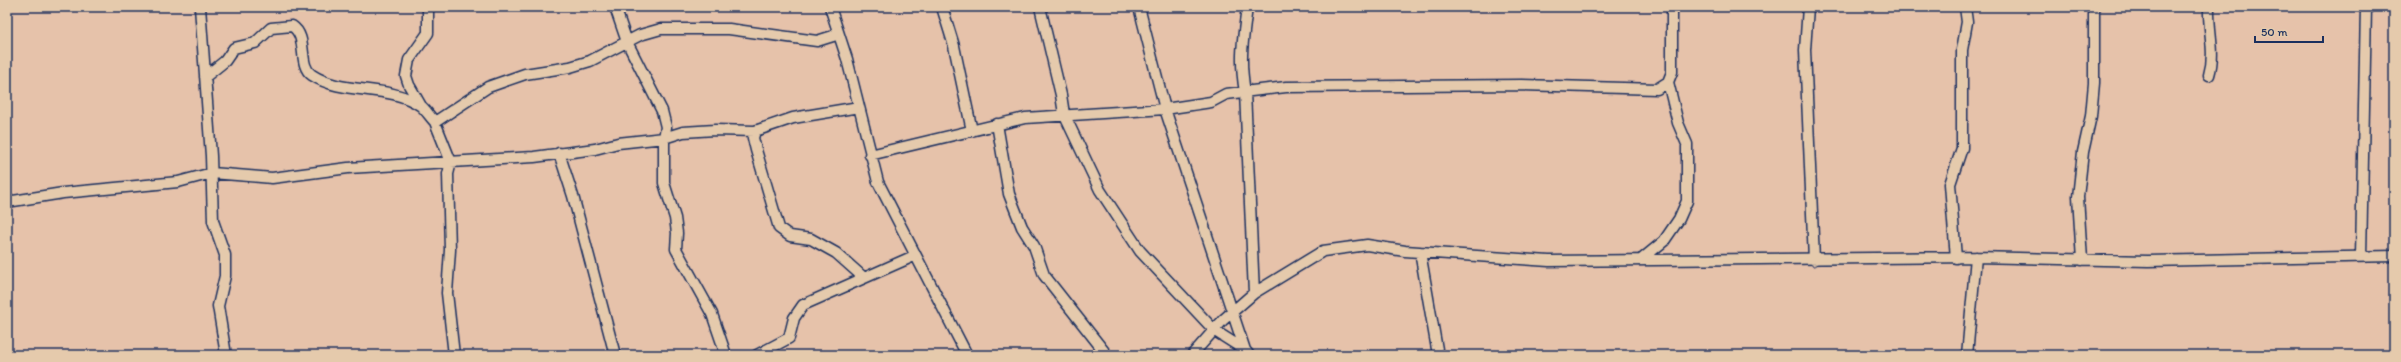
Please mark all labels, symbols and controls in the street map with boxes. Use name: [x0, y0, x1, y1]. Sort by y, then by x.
scale bar: [2255, 18, 2323, 44]
text: 50 m: [2261, 25, 2287, 39]

